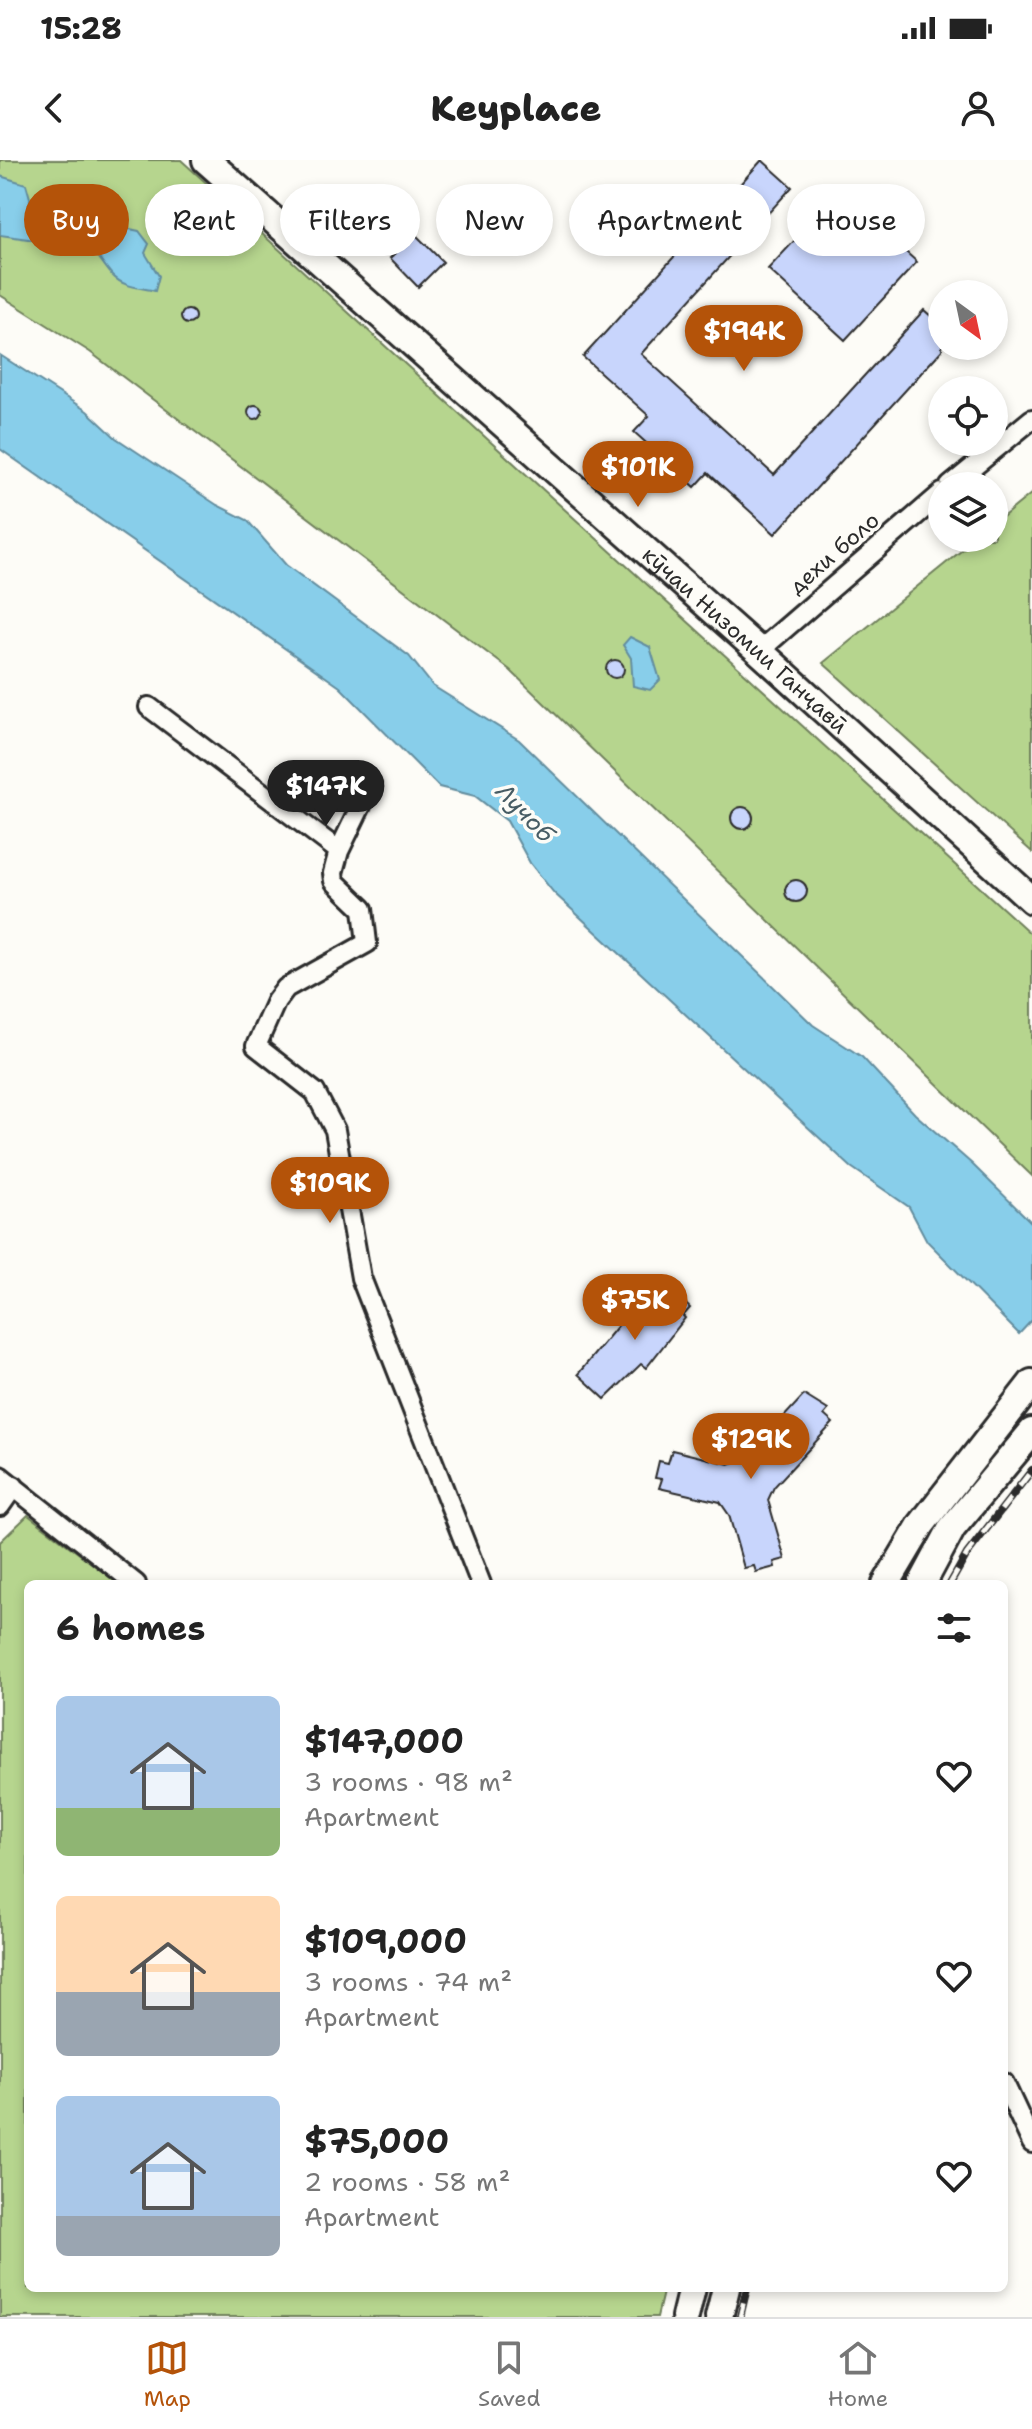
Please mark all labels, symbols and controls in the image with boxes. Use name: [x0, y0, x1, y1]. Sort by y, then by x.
text: 15:28: [40, 8, 122, 49]
text: Keyplace: [430, 84, 602, 133]
icon: back: [32, 86, 76, 130]
icon: person: [956, 86, 1000, 130]
chip: Buy: [24, 184, 129, 256]
chip: Rent: [145, 184, 264, 256]
chip: Filters: [280, 184, 420, 256]
chip: New: [436, 184, 553, 256]
chip: Apartment: [569, 184, 771, 256]
chip: House: [787, 184, 925, 256]
north arrow: [928, 280, 1008, 360]
map controls: [928, 280, 1008, 552]
pin: $194K: [688, 305, 800, 373]
text: $194K: [703, 313, 785, 348]
button: locate: [928, 376, 1008, 456]
pin: $101K: [582, 441, 694, 509]
text: $101K: [600, 449, 676, 484]
button: layers: [928, 472, 1008, 552]
street label: дехи боло: [783, 506, 885, 600]
street label: кӯчаи Низомии Ганҷавӣ: [637, 540, 854, 740]
pin: $147K: [270, 760, 382, 828]
text: $147K: [285, 768, 367, 803]
water label: Лучоб: [488, 775, 562, 851]
pin: $109K: [274, 1157, 386, 1225]
text: $109K: [289, 1165, 371, 1200]
pin: $75K: [588, 1274, 682, 1342]
text: $75K: [601, 1282, 669, 1317]
pin: $129K: [695, 1413, 807, 1481]
text: $129K: [711, 1421, 792, 1456]
text: 6 homes: [56, 1605, 205, 1651]
icon: filters: [932, 1606, 976, 1650]
text: $147,000: [304, 1718, 464, 1764]
icon: home: [120, 1728, 216, 1824]
icon: heart: [932, 1754, 976, 1798]
text: 3 rooms · 98 m²: [304, 1764, 513, 1799]
text: Apartment: [304, 1799, 440, 1834]
text: $109,000: [304, 1918, 467, 1964]
icon: home: [120, 1928, 216, 2024]
icon: heart: [932, 1954, 976, 1998]
text: 3 rooms · 74 m²: [304, 1964, 512, 1999]
text: Apartment: [304, 1999, 440, 2034]
text: $75,000: [304, 2118, 449, 2164]
icon: home: [120, 2128, 216, 2224]
icon: heart: [932, 2154, 976, 2198]
text: 2 rooms · 58 m²: [304, 2164, 510, 2199]
text: Apartment: [304, 2199, 440, 2234]
tab: Map: [144, 2336, 191, 2413]
tab: Saved: [478, 2336, 541, 2413]
tab: Home: [828, 2336, 888, 2413]

